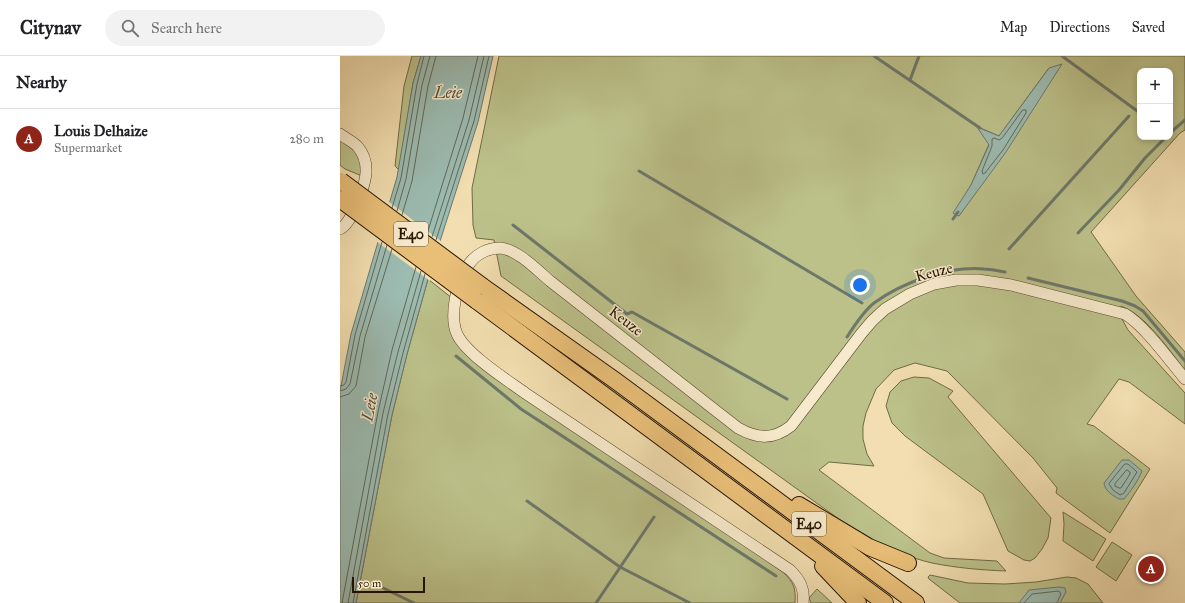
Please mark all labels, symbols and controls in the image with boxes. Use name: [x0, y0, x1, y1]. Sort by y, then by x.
search box: [105, 10, 385, 46]
text: Citynav: [20, 16, 81, 39]
icon: search: [119, 17, 141, 39]
text: Search here: [151, 19, 222, 37]
text: Map: [1000, 19, 1027, 36]
text: Directions: [1049, 19, 1110, 36]
text: Saved: [1132, 19, 1165, 36]
map controls: [1137, 68, 1173, 140]
button: +: [1137, 68, 1173, 104]
text: Nearby: [16, 72, 67, 93]
water label: Leie: [433, 83, 463, 102]
button: −: [1137, 104, 1173, 140]
text: Louis Delhaize: [54, 122, 148, 140]
text: A: [25, 131, 33, 147]
text: 280 m: [289, 131, 324, 147]
text: Supermarket: [54, 140, 122, 156]
road number: E40: [394, 222, 428, 246]
street label: Keuze: [913, 259, 955, 285]
your location: [850, 275, 870, 295]
street label: Keuze: [606, 302, 646, 340]
water label: Leie: [357, 390, 382, 424]
road number: E40: [792, 512, 826, 536]
pin: A: [1138, 554, 1164, 584]
scale bar: [352, 575, 425, 594]
text: 50 m: [358, 577, 381, 590]

